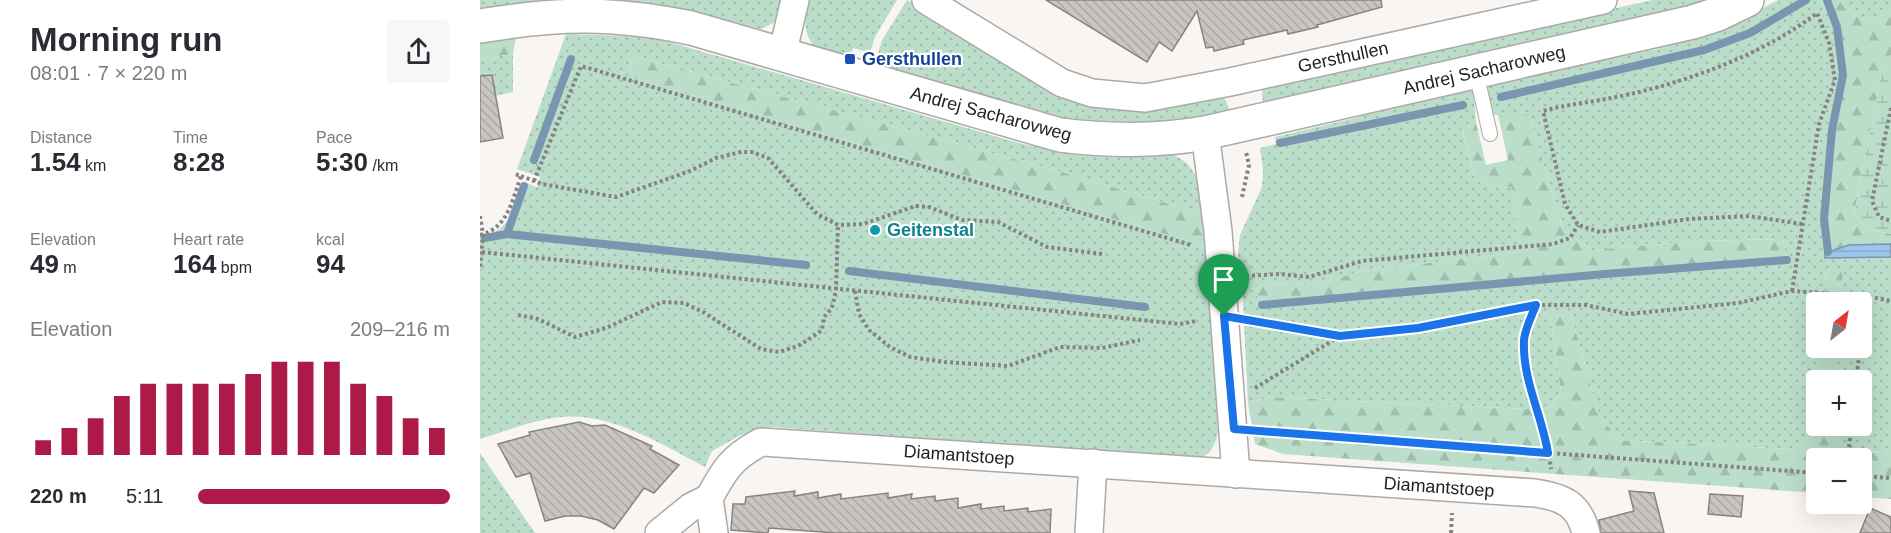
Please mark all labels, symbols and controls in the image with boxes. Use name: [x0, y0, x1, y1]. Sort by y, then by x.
button: share: [387, 20, 450, 83]
text: Morning run: [30, 21, 222, 58]
street label: Gersthullen: [1296, 38, 1390, 76]
street label: Andrej Sacharovweg: [1401, 42, 1567, 98]
place label: Gersthullen: [862, 49, 962, 69]
marker: Gersthullen: [843, 52, 857, 66]
text: 08:01 · 7 × 220 m: [30, 62, 187, 84]
street label: Andrej Sacharovweg: [908, 83, 1074, 145]
text: Distance: [30, 129, 92, 146]
text: Time: [173, 129, 208, 146]
text: Pace: [316, 129, 352, 146]
text: 1.54: [30, 147, 81, 177]
text: 8:28: [173, 147, 225, 177]
text: 5:30: [316, 147, 368, 177]
text: km: [81, 157, 106, 174]
text: /km: [368, 157, 398, 174]
place label: Geitenstal: [887, 220, 974, 240]
marker: Geitenstal: [868, 223, 882, 237]
text: Elevation: [30, 231, 96, 248]
text: Heart rate: [173, 231, 244, 248]
text: kcal: [316, 231, 344, 248]
text: 49: [30, 249, 59, 279]
text: 164: [173, 249, 216, 279]
text: 94: [316, 249, 345, 279]
pin: [1198, 254, 1249, 316]
text: m: [59, 259, 77, 276]
text: bpm: [216, 259, 252, 276]
icon: arrive: [1207, 263, 1240, 296]
north arrow: [1806, 292, 1872, 358]
map controls: [1806, 292, 1872, 514]
text: Elevation: [30, 318, 112, 340]
text: 209–216 m: [350, 318, 450, 340]
button: +: [1806, 370, 1872, 436]
street label: Diamantstoep: [903, 441, 1015, 469]
button: −: [1806, 448, 1872, 514]
street label: Diamantstoep: [1383, 473, 1495, 501]
text: 220 m: [30, 485, 87, 507]
text: 5:11: [126, 485, 163, 507]

